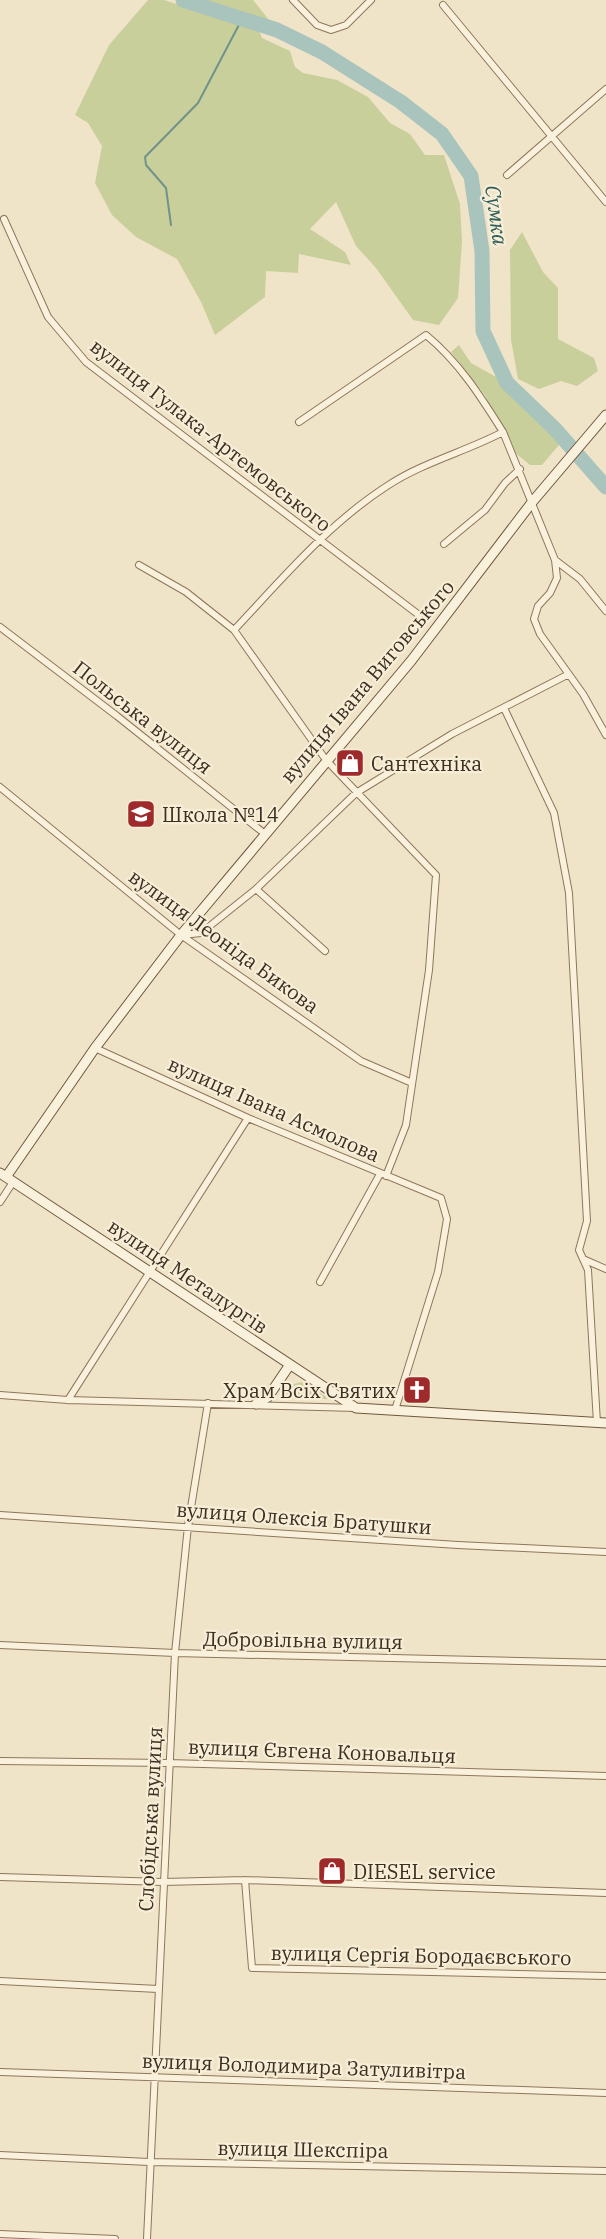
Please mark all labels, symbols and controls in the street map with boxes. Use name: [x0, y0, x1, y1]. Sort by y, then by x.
water label: Сумка: [479, 183, 515, 247]
street label: вулиця Гулака-Артемовського: [85, 332, 337, 538]
street label: вулиця Івана Виговського: [274, 574, 460, 788]
street label: Польська вулиця: [68, 654, 218, 780]
shop icon: Сантехніка: [334, 747, 366, 779]
place label: Сантехніка: [371, 750, 482, 777]
school or university icon: Школа №14: [125, 798, 157, 830]
place label: Школа №14: [162, 801, 279, 828]
street label: вулиця Леоніда Бикова: [123, 863, 325, 1019]
street label: вулиця Івана Асмолова: [164, 1050, 384, 1168]
street label: вулиця Металургів: [103, 1212, 273, 1340]
church icon: Храм Всіх Святих: [401, 1374, 433, 1406]
place label: Храм Всіх Святих: [223, 1377, 396, 1404]
street label: вулиця Олексія Братушки: [175, 1496, 433, 1540]
street label: Добровільна вулиця: [203, 1625, 403, 1655]
street label: Слобідська вулиця: [132, 1726, 168, 1912]
street label: вулиця Євгена Коновальця: [188, 1733, 456, 1769]
shop icon: DIESEL service: [316, 1855, 348, 1887]
place label: DIESEL service: [353, 1858, 496, 1885]
street label: вулиця Сергія Бородаєвського: [270, 1939, 572, 1971]
street label: вулиця Володимира Затуливітра: [141, 2047, 467, 2085]
street label: вулиця Шекспіра: [217, 2134, 389, 2164]

